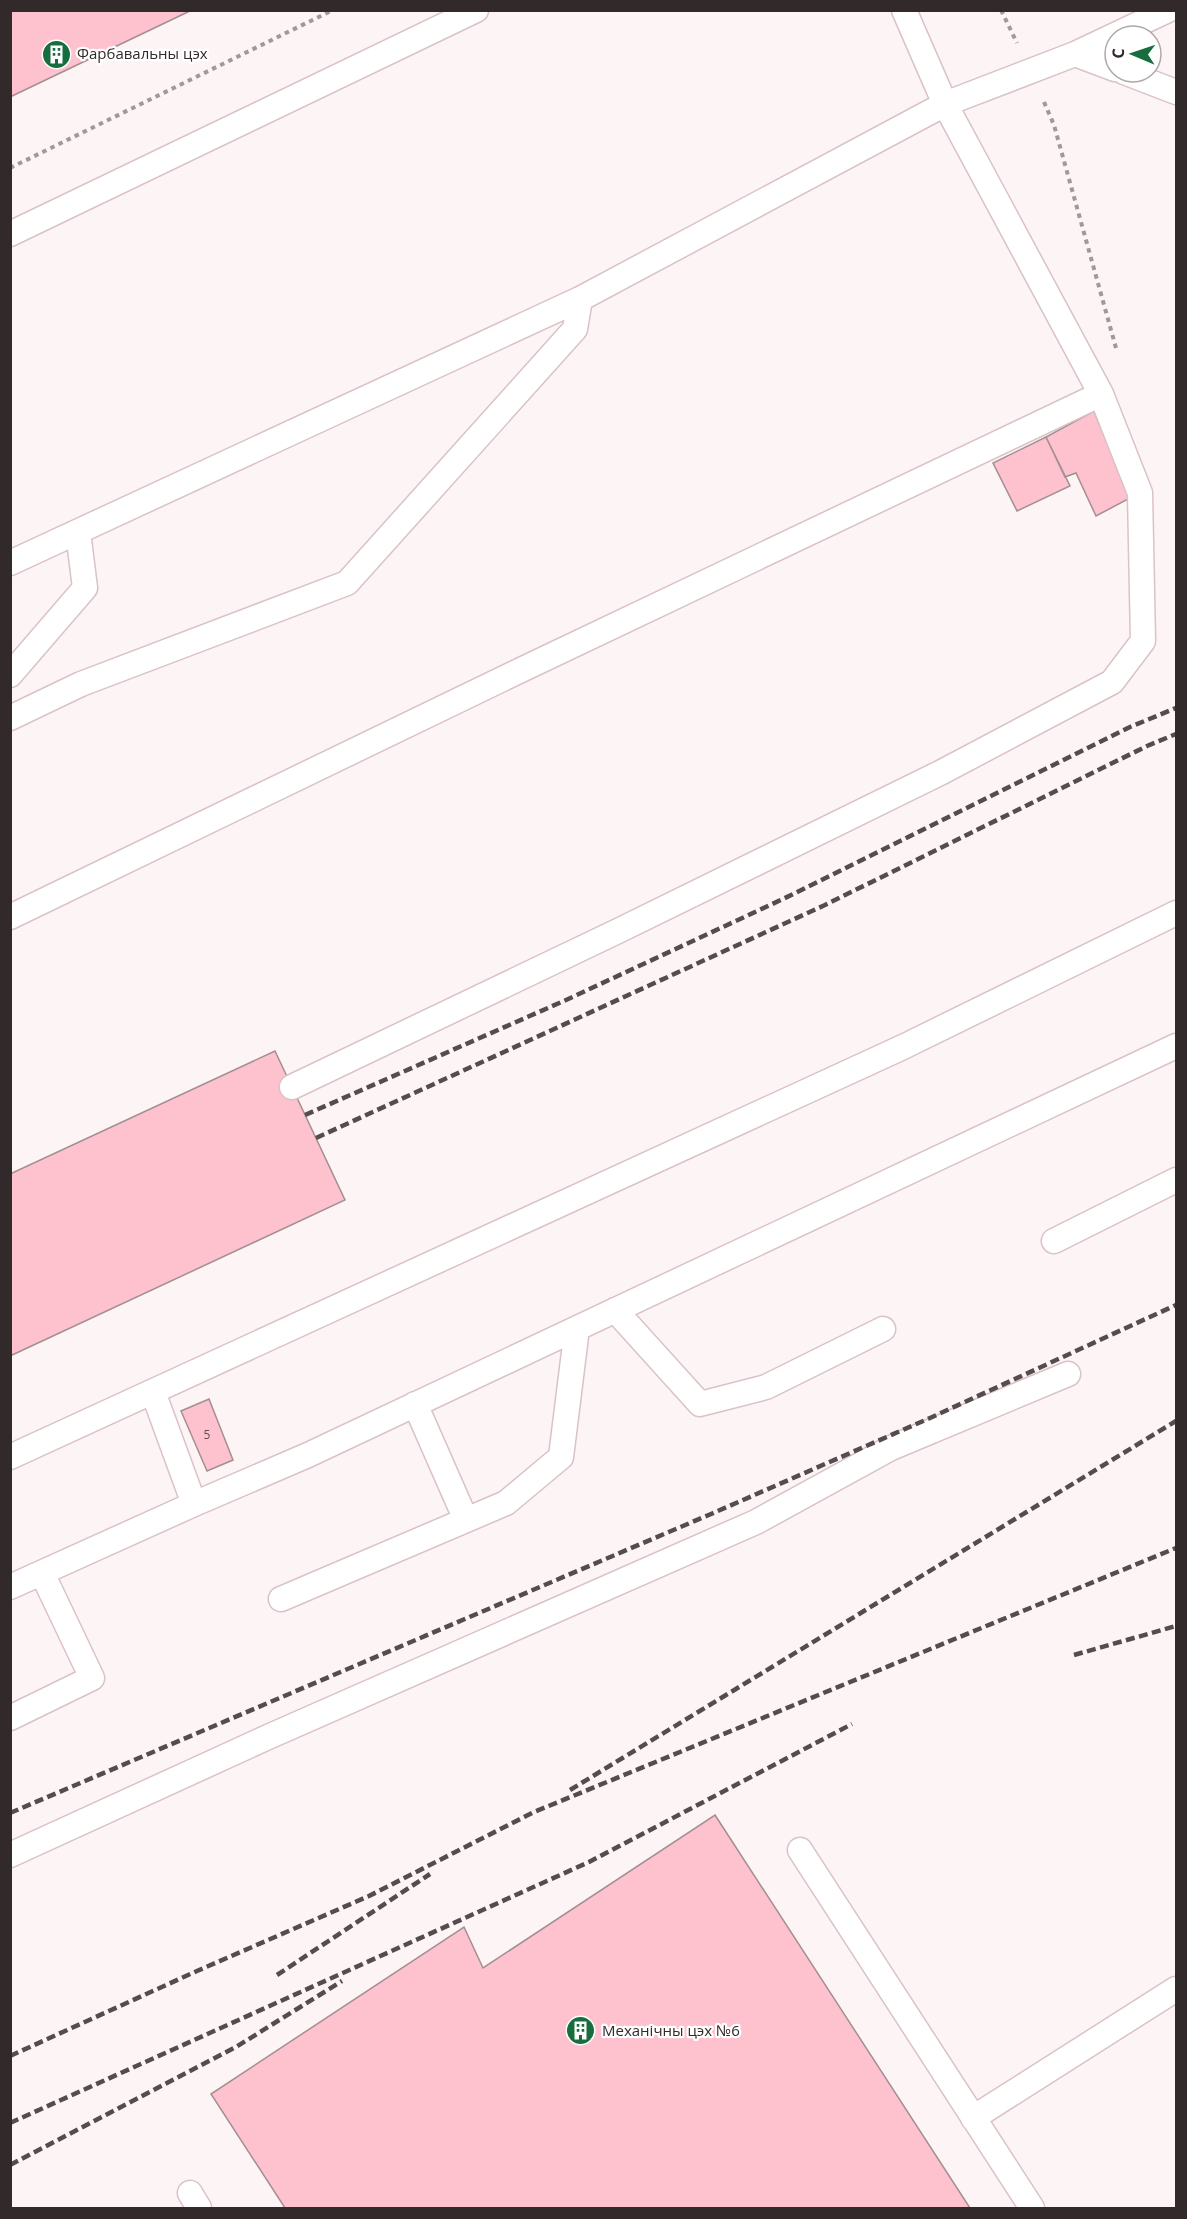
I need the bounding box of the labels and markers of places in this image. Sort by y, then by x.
building icon: Фарбавальны цэх [40,38,72,70]
place label: Фарбавальны цэх [77,43,208,63]
building icon: Механічны цэх №6 [565,2015,597,2047]
place label: Механічны цэх №6 [602,2020,740,2040]

